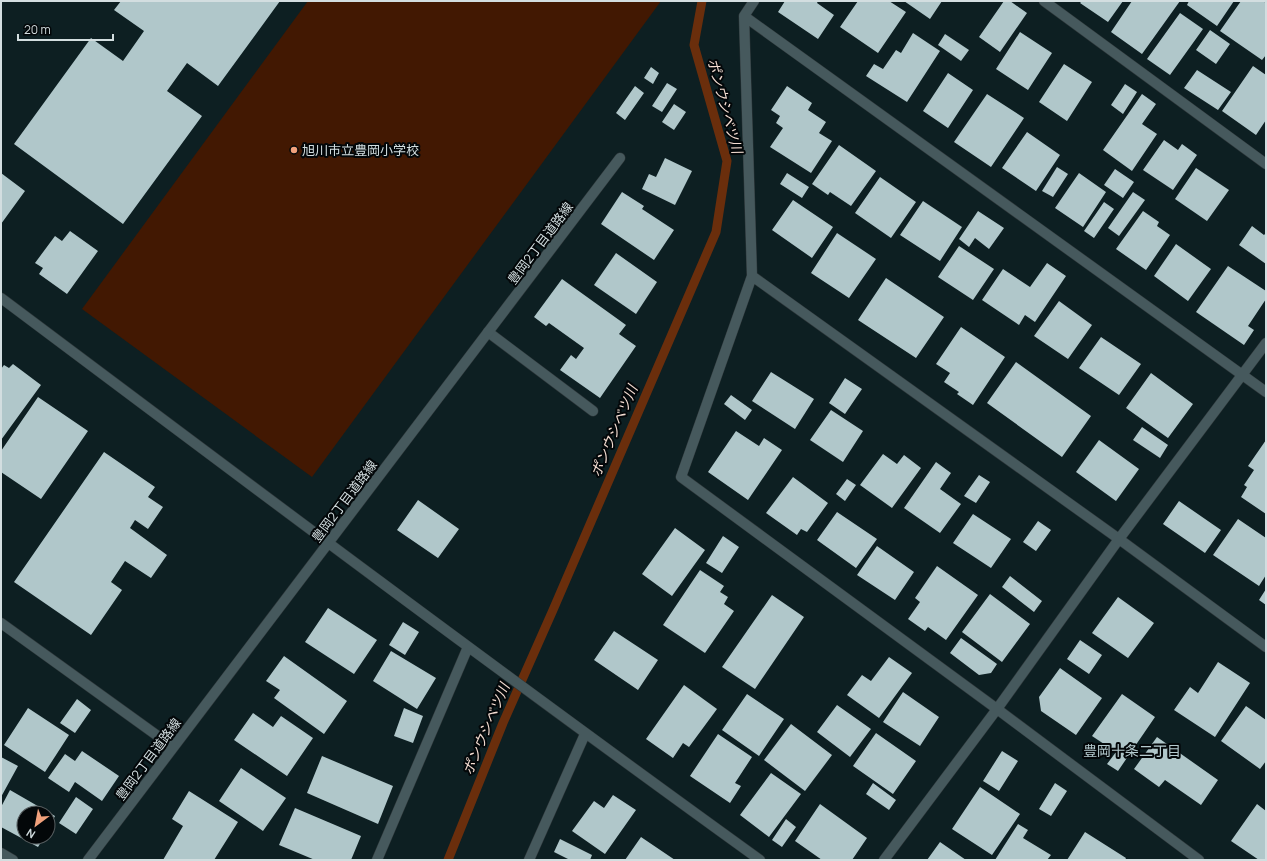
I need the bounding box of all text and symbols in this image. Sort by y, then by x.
scale bar [18,16,113,42]
text: 20 m [24,21,51,38]
water label: ポンウシベツ川 [704,56,748,158]
place label: 旭川市立豊岡小学校 [302,141,419,159]
marker: 旭川市立豊岡小学校 [289,145,299,155]
street label: 豊岡2丁目道路線 [503,198,577,288]
water label: ポンウシベツ川 [586,380,642,480]
street label: 豊岡2丁目道路線 [307,456,381,546]
water label: ポンウシベツ川 [458,678,514,778]
street label: 豊岡2丁目道路線 [111,714,185,804]
district label: 豊岡十条二丁目 [1083,741,1181,760]
north arrow [16,805,56,845]
text: N [23,825,38,842]

